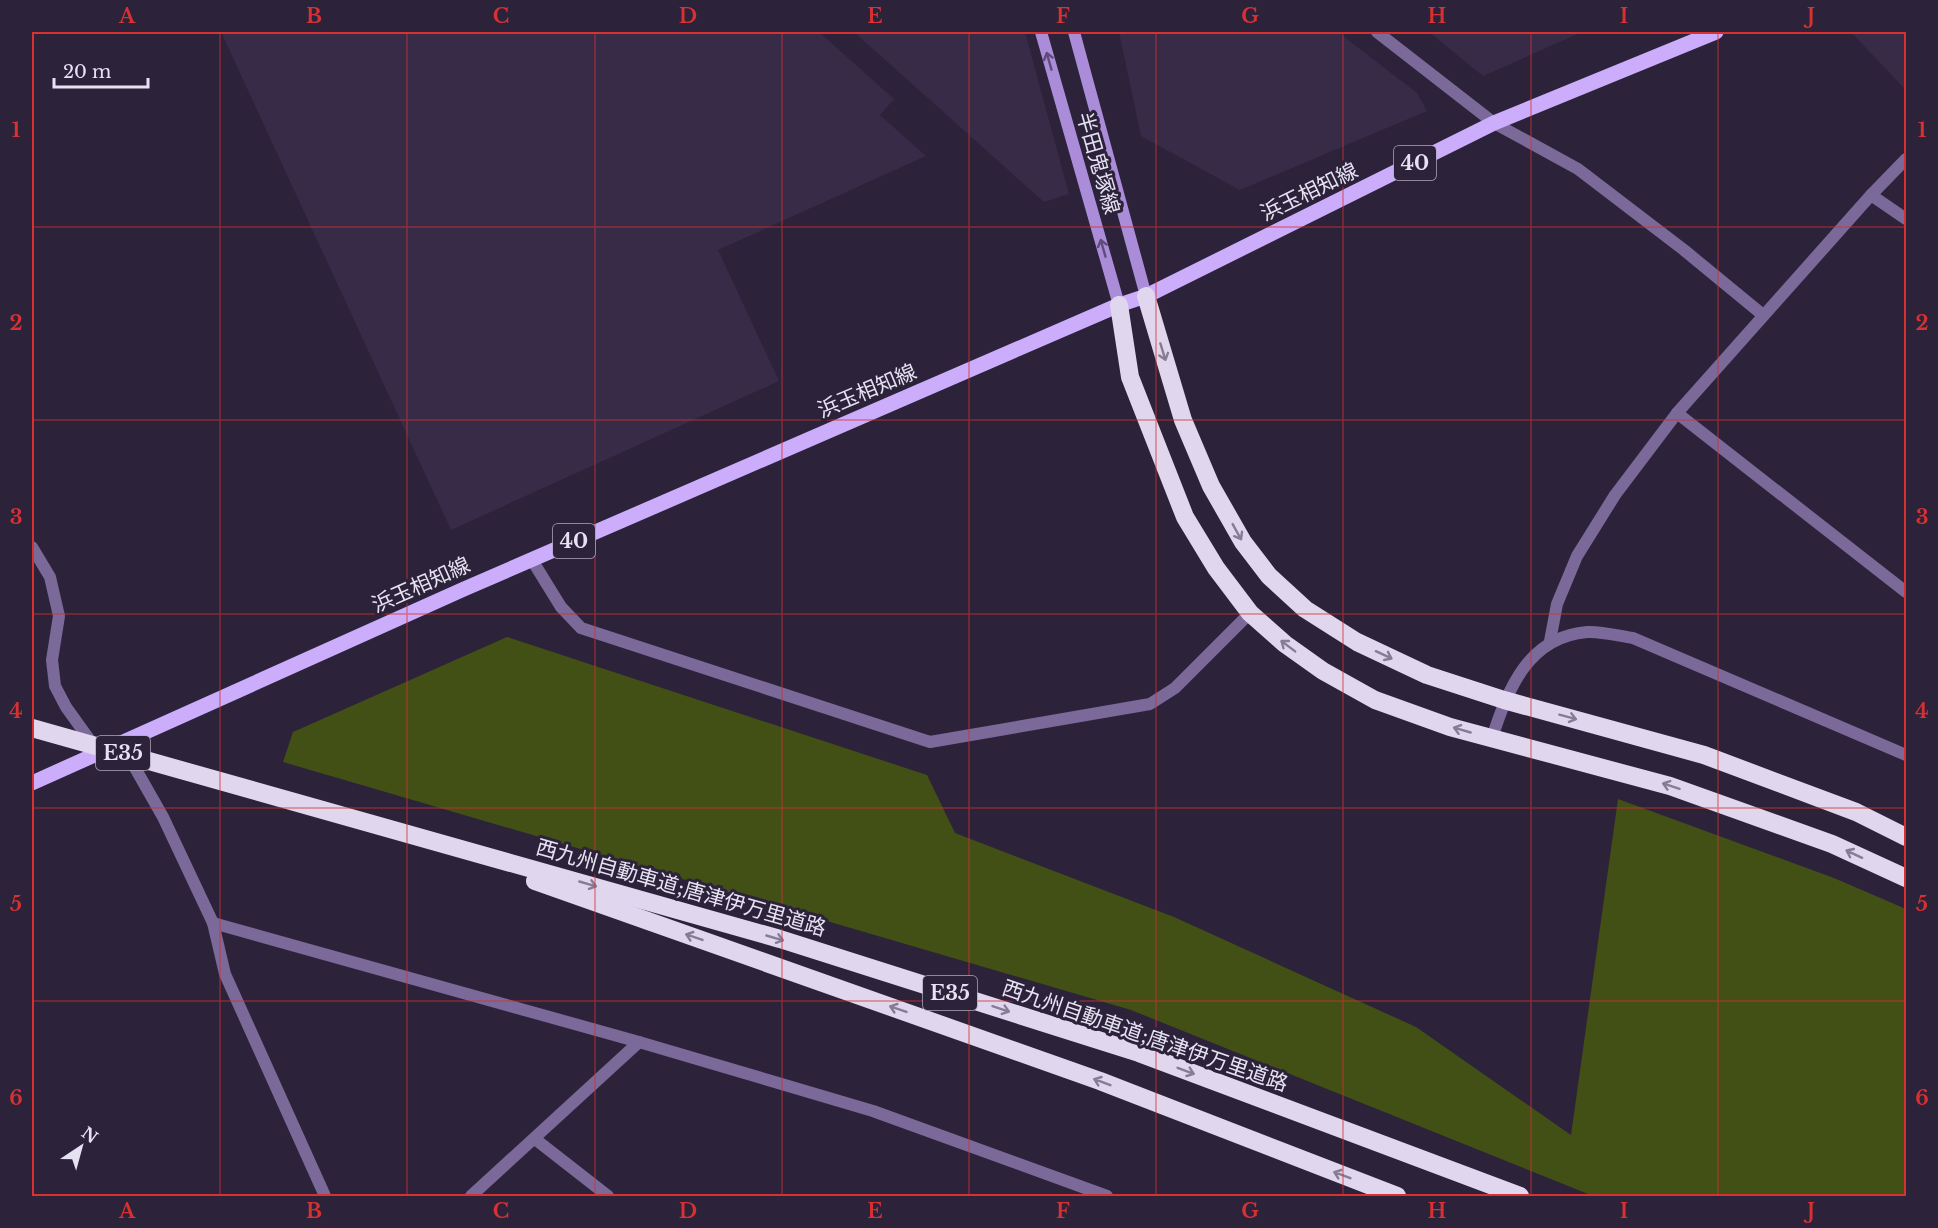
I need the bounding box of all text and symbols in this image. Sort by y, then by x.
text: A [118,4,136,28]
text: B [306,4,322,28]
text: C [493,4,509,28]
text: D [679,4,697,28]
text: E [867,4,883,28]
text: F [1056,4,1070,28]
text: G [1241,4,1259,28]
text: H [1428,4,1447,28]
text: I [1620,4,1628,28]
text: J [1803,4,1815,28]
scale bar [54,51,148,89]
one-way arrow [1043,52,1054,71]
text: 20 m [63,61,111,83]
street label: 半田鬼塚線 [1071,109,1125,217]
text: 1 [12,118,21,142]
text: 1 [1918,118,1927,142]
road number: 40 [1394,146,1436,180]
street label: 浜玉相知線 [1256,157,1362,227]
one-way arrow [1097,239,1108,258]
text: 2 [9,311,23,335]
text: 2 [1915,311,1929,335]
one-way arrow [1158,342,1169,361]
street label: 浜玉相知線 [814,359,920,423]
text: 3 [10,505,22,529]
text: 3 [1916,505,1928,529]
one-way arrow [1232,522,1243,540]
road number: 40 [553,524,595,558]
street label: 浜玉相知線 [368,552,474,618]
one-way arrow [1280,639,1296,652]
one-way arrow [1374,649,1392,661]
text: 4 [9,699,23,723]
text: 4 [1915,699,1929,723]
one-way arrow [1558,712,1577,724]
one-way arrow [1453,724,1472,735]
road number: E35 [96,736,150,770]
one-way arrow [1662,780,1681,791]
street label: 西九州自動車道;唐津伊万里道路 [533,834,829,942]
one-way arrow [1845,847,1863,859]
one-way arrow [578,879,597,891]
text: 5 [10,892,22,916]
text: 5 [1916,892,1928,916]
one-way arrow [685,931,704,942]
one-way arrow [765,933,784,944]
street label: 西九州自動車道;唐津伊万里道路 [999,975,1291,1097]
road number: E35 [923,976,977,1010]
one-way arrow [889,1003,908,1014]
one-way arrow [991,1004,1010,1015]
one-way arrow [1176,1066,1195,1077]
one-way arrow [1093,1075,1111,1086]
text: 6 [9,1086,23,1110]
text: 6 [1915,1086,1929,1110]
north arrow [51,1117,111,1177]
text: N [78,1122,102,1147]
one-way arrow [1333,1169,1352,1180]
text: A [118,1199,136,1223]
text: B [306,1199,322,1223]
text: C [493,1199,509,1223]
text: D [679,1199,697,1223]
text: E [867,1199,883,1223]
text: F [1056,1199,1070,1223]
text: G [1241,1199,1259,1223]
text: H [1428,1199,1447,1223]
text: I [1620,1199,1628,1223]
text: J [1803,1199,1815,1223]

